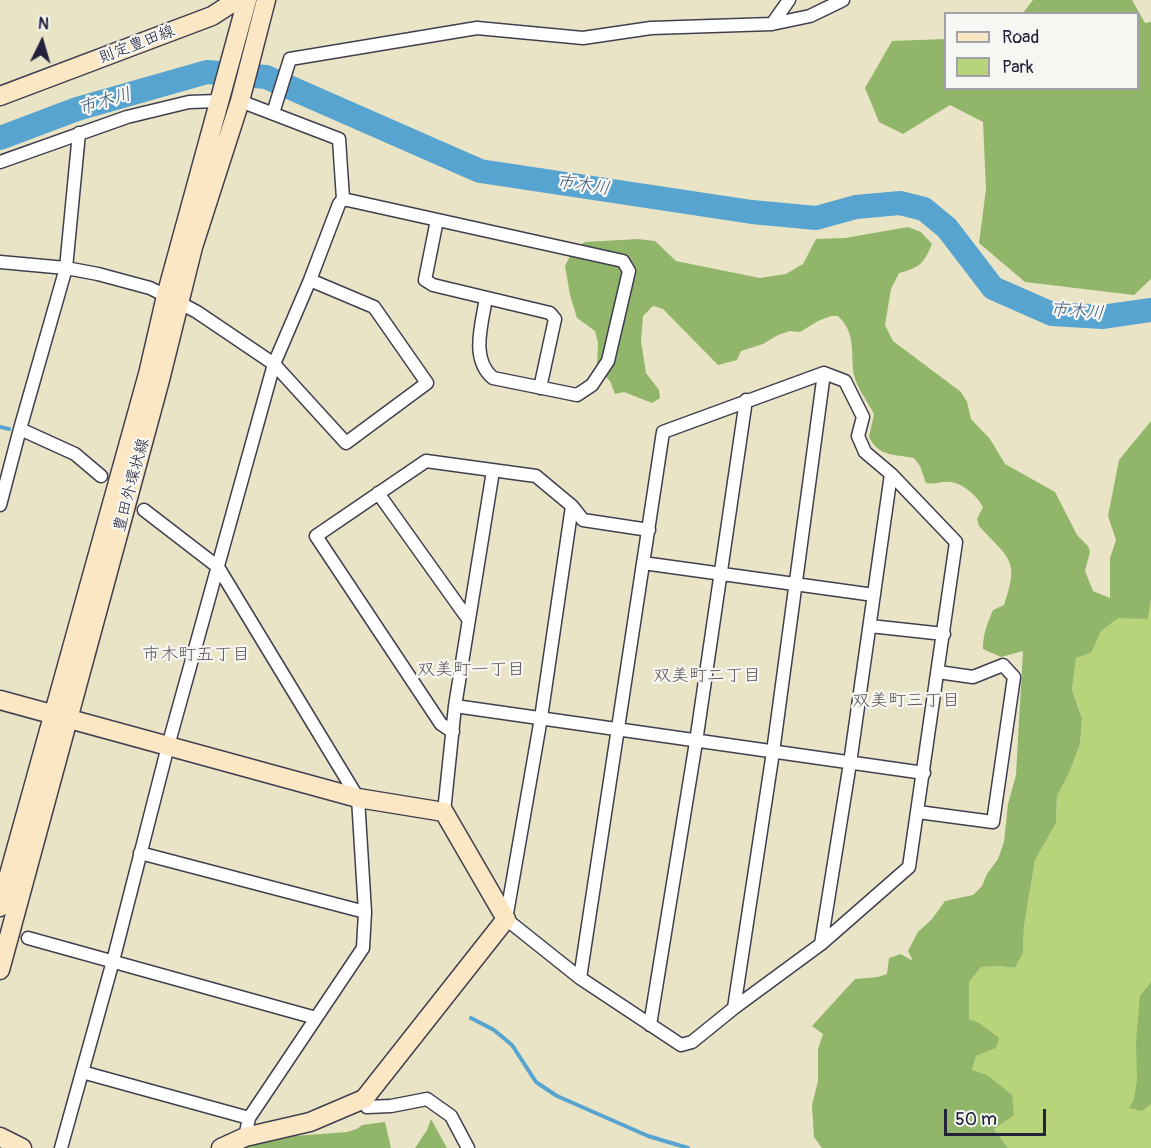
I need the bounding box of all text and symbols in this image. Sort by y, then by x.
north arrow [12,12,72,72]
legend [944,12,1139,90]
text: N [37,14,50,35]
street label: 則定豊田線 [96,22,178,68]
text: Road [1002,26,1039,49]
text: Park [1002,56,1034,79]
water label: 市木川 [76,84,134,120]
water label: 市木川 [555,172,611,200]
water label: 市木川 [1049,299,1105,325]
street label: 豊田外環状線 [110,436,154,534]
district label: 市木町五丁目 [142,644,250,666]
district label: 双美町一丁目 [417,659,525,681]
district label: 双美町二丁目 [653,665,761,687]
district label: 双美町三丁目 [852,690,960,712]
scale bar [947,1097,1049,1135]
text: 50 m [955,1108,997,1131]

